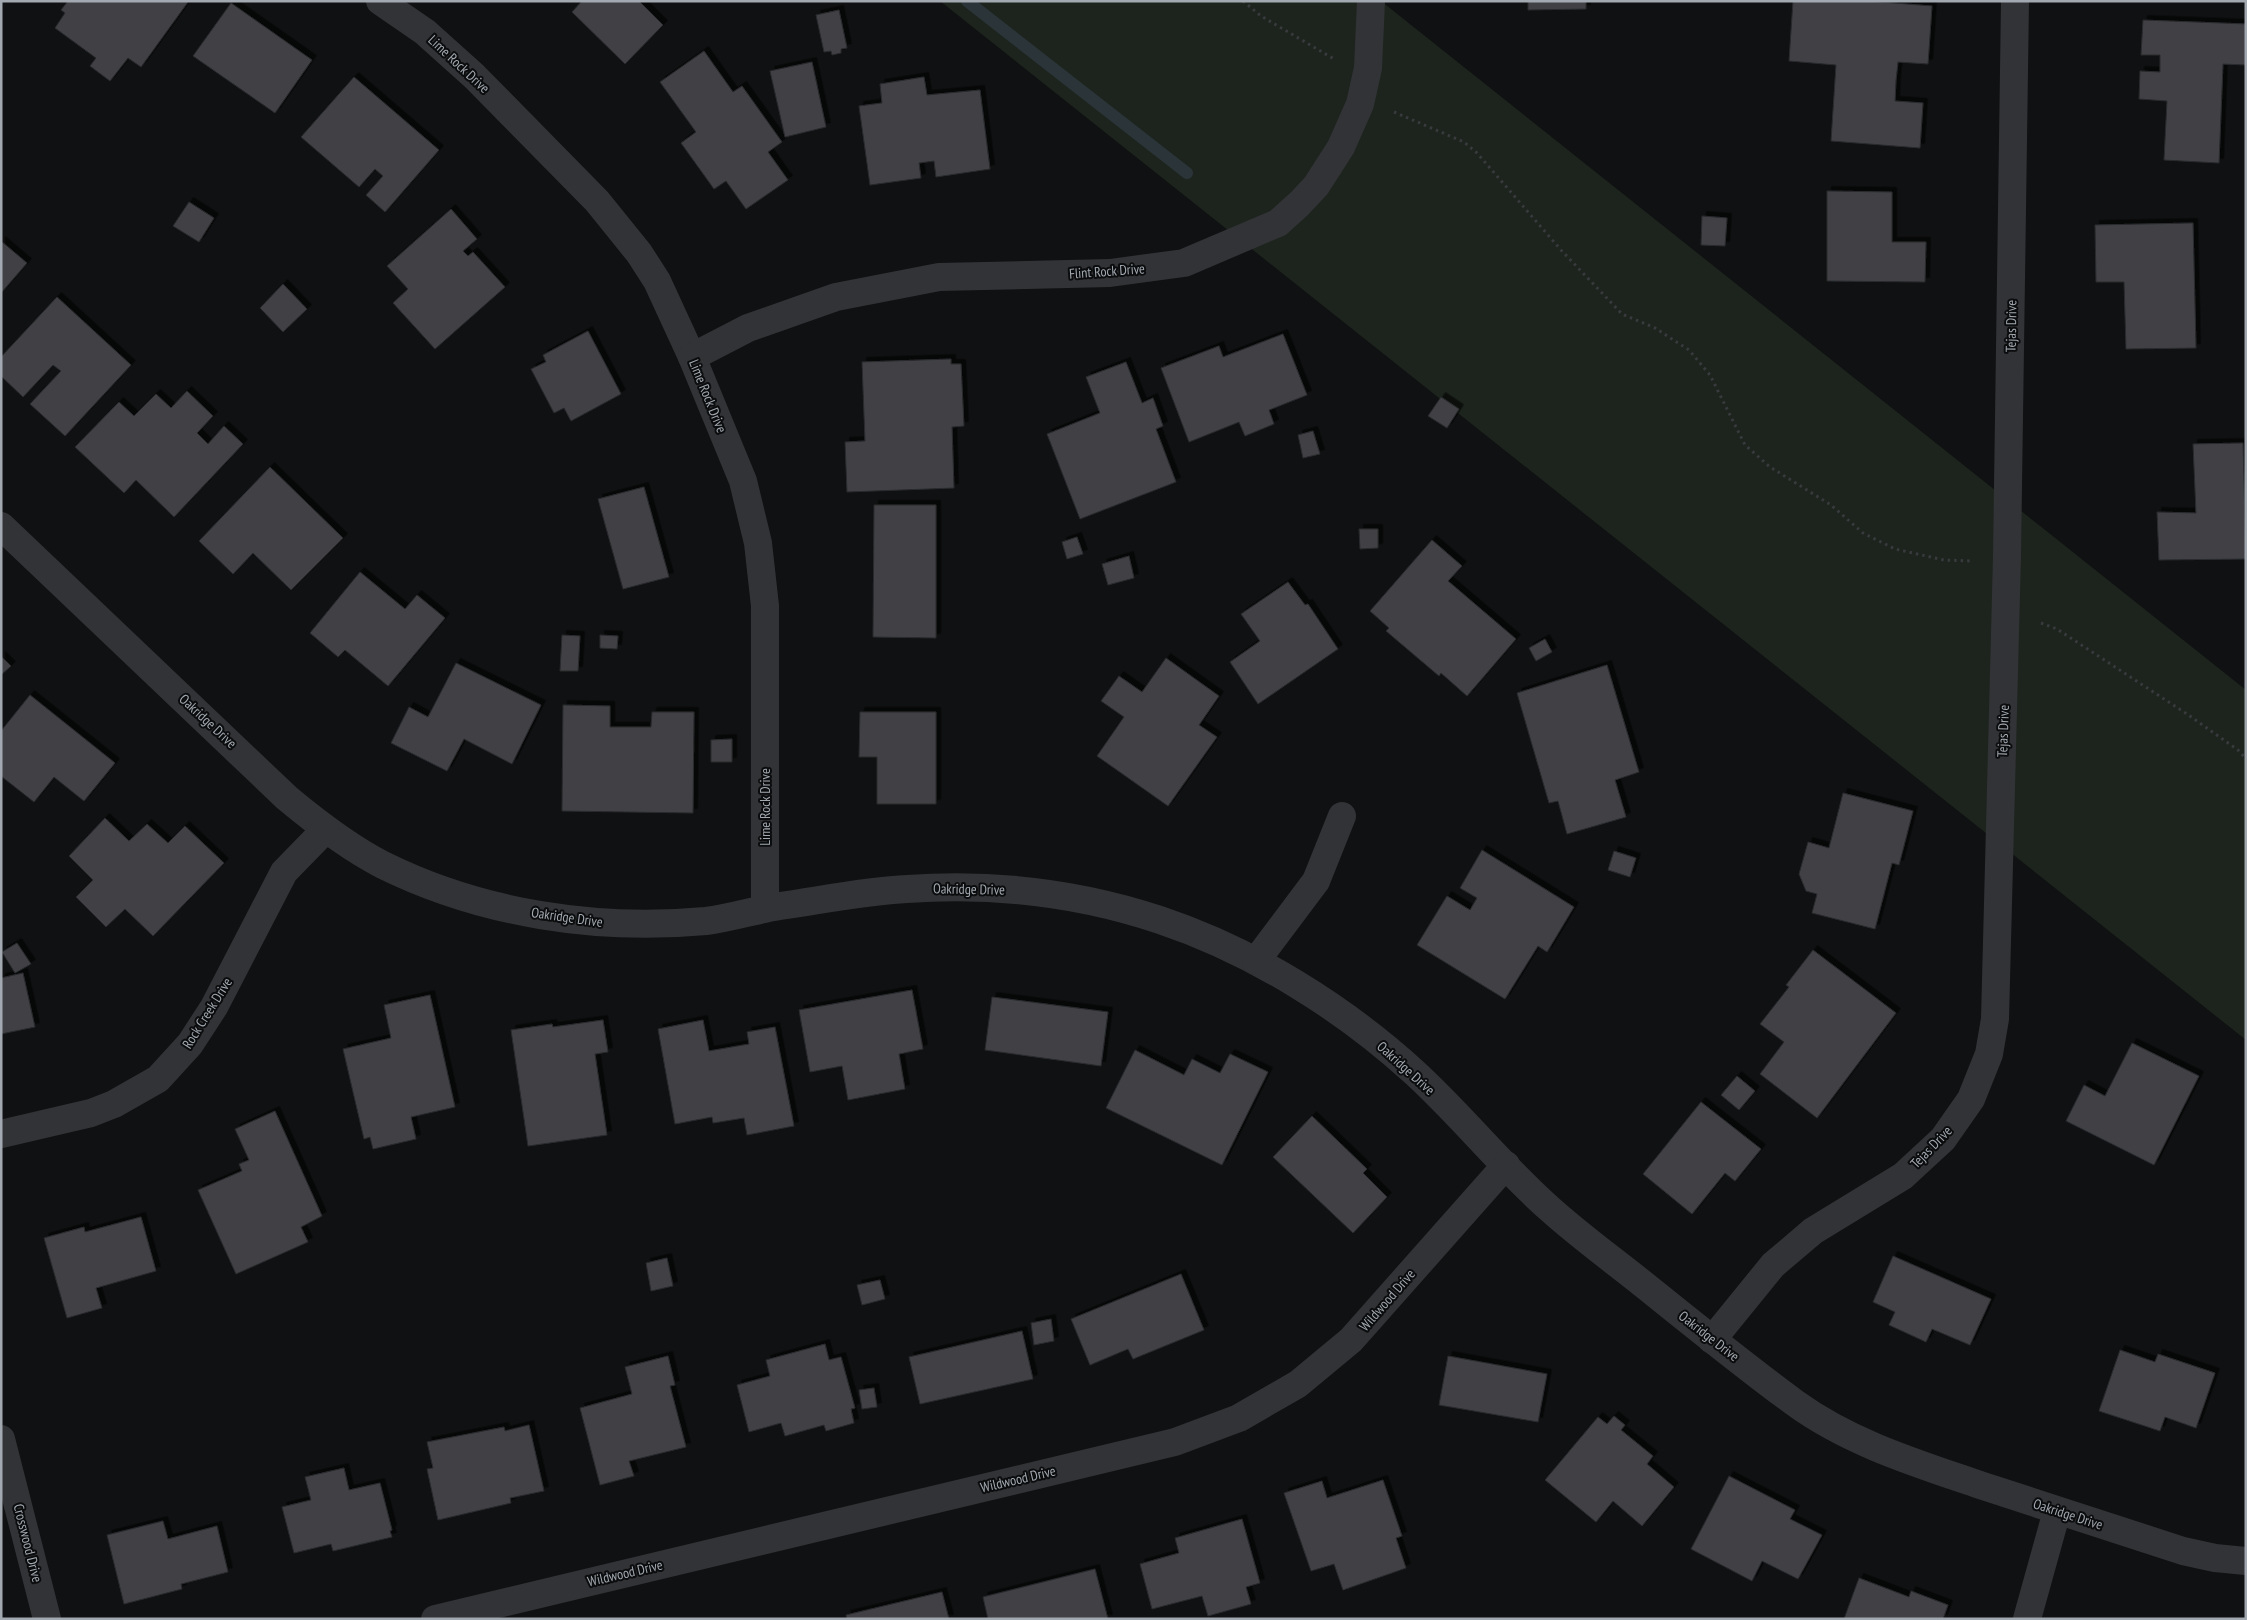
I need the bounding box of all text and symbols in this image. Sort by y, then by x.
street label: Lime Rock Drive [425,31,494,97]
street label: Flint Rock Drive [1069,259,1146,283]
street label: Tejas Drive [2002,299,2020,352]
street label: Lime Rock Drive [685,357,731,435]
street label: Oakridge Drive [176,690,241,752]
street label: Tejas Drive [1993,704,2013,757]
street label: Lime Rock Drive [756,768,774,846]
street label: Oakridge Drive [933,879,1005,899]
street label: Oakridge Drive [530,903,604,931]
street label: Rock Creek Drive [178,974,236,1052]
street label: Oakridge Drive [1373,1037,1439,1099]
street label: Tejas Drive [1906,1122,1956,1172]
street label: Wildwood Drive [1355,1265,1419,1335]
street label: Oakridge Drive [1675,1307,1743,1365]
street label: Wildwood Drive [979,1462,1057,1496]
street label: Oakridge Drive [2031,1494,2105,1534]
street label: Crosswood Drive [10,1502,46,1584]
street label: Wildwood Drive [586,1556,664,1590]

